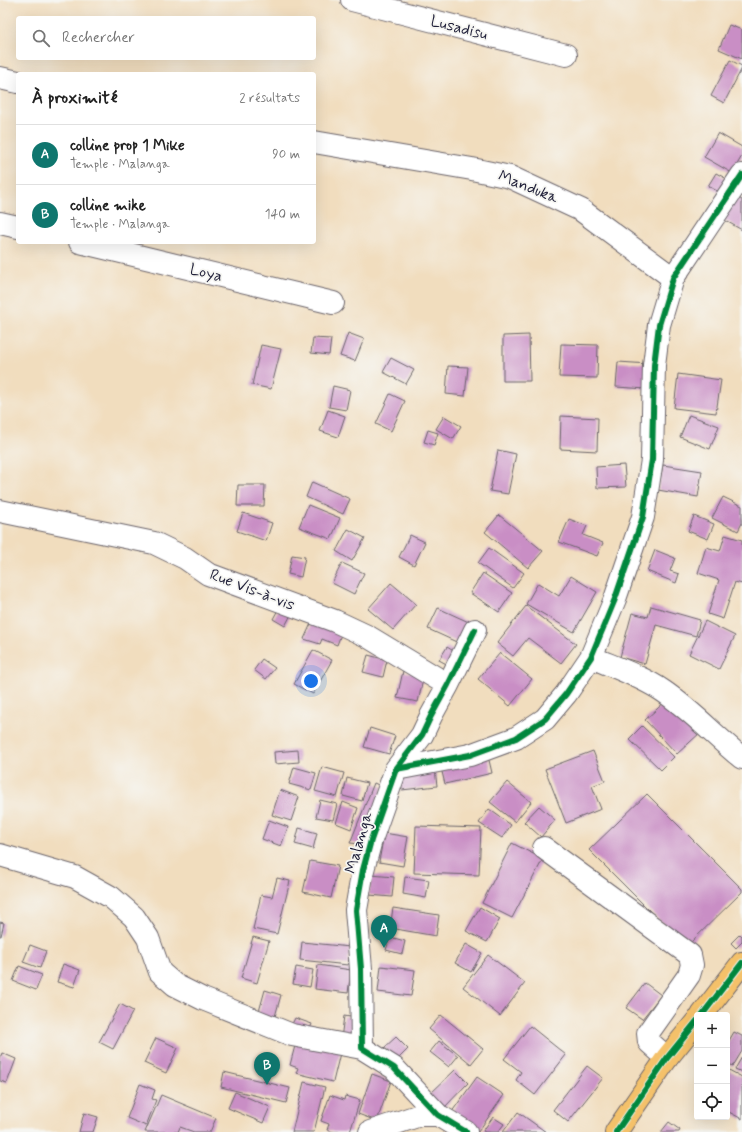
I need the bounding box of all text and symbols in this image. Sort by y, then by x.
street label: Lusadisu [428,11,490,45]
search box [16,16,316,60]
icon: search [30,27,52,49]
text: Rechercher [62,28,135,48]
text: À proximité [32,87,117,109]
text: 2 résultats [239,90,300,107]
text: colline prop 1 Mike [70,136,185,156]
text: A [41,146,49,163]
text: 90 m [272,146,300,163]
text: Temple · Malanga [70,156,170,173]
street label: Manduka [495,165,561,209]
text: colline mike [70,196,146,216]
text: B [41,206,49,223]
text: 140 m [265,206,300,223]
text: Temple · Malanga [70,216,170,233]
street label: Loya [188,259,225,287]
street label: Rue Vis-à-vis [207,564,297,616]
your location [301,671,321,691]
street label: Malanga [340,809,378,876]
pin: A [371,915,397,948]
map controls [694,1012,730,1120]
button: + [694,1012,730,1048]
button: − [694,1048,730,1084]
pin: B [254,1052,280,1085]
button: locate [694,1084,730,1120]

